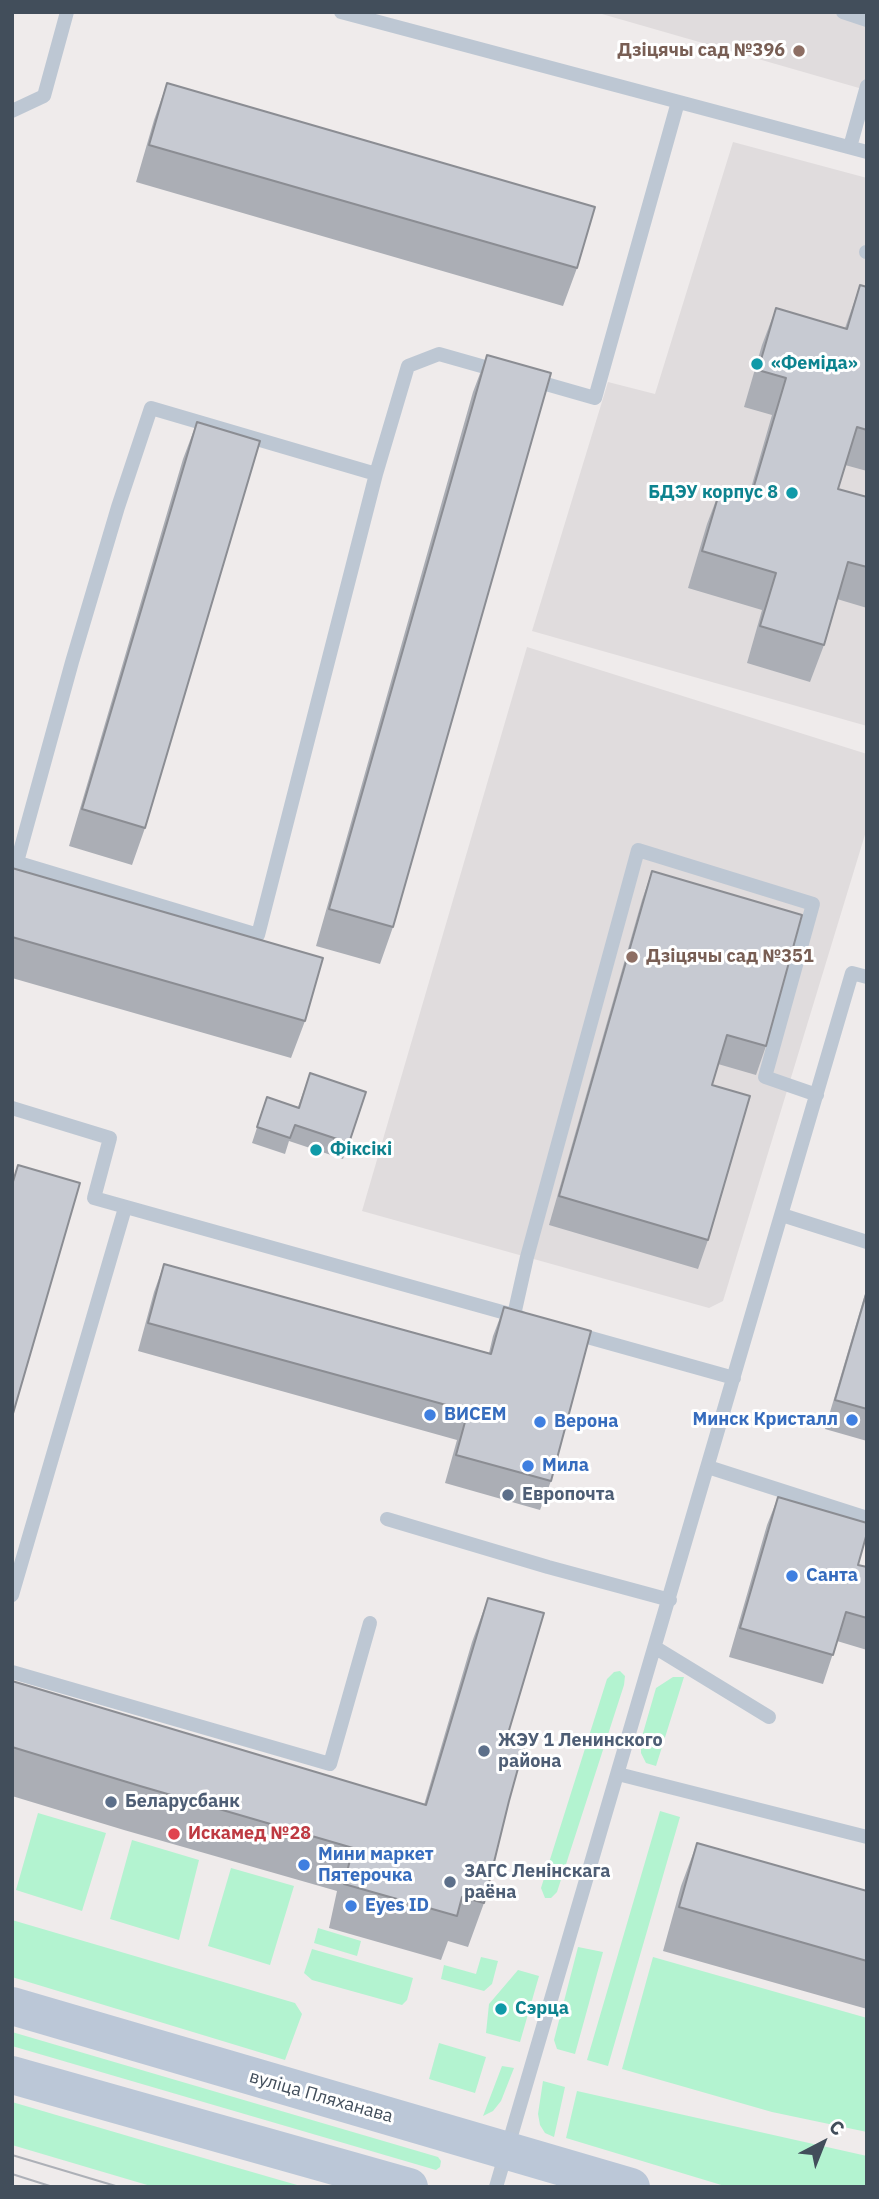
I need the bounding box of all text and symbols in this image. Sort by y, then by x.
place label: Дзіцячы сад №396 [617,40,785,62]
marker: Дзіцячы сад №396 [791,43,807,59]
place label: «Феміда» [771,353,858,375]
marker: «Феміда» [749,356,765,372]
place label: БДЭУ корпус 8 [648,482,778,504]
marker: БДЭУ корпус 8 [784,485,800,501]
place label: Дзіцячы сад №351 [646,946,814,968]
marker: Дзіцячы сад №351 [624,949,640,965]
place label: Фіксікі [330,1139,392,1161]
marker: Фіксікі [308,1142,324,1158]
place label: ВИСЕМ [444,1404,506,1426]
marker: ВИСЕМ [422,1407,438,1423]
place label: Минск Кристалл [692,1409,838,1431]
place label: Верона [554,1411,618,1433]
marker: Минск Кристалл [844,1412,860,1428]
marker: Верона [532,1414,548,1430]
place label: Мила [542,1455,589,1477]
marker: Мила [520,1458,536,1474]
place label: Европочта [522,1484,615,1506]
marker: Европочта [500,1487,516,1503]
place label: Санта [806,1565,858,1587]
marker: Санта [784,1568,800,1584]
place label: ЖЭУ 1 Ленинского района [498,1730,663,1772]
marker: ЖЭУ 1 Ленинского района [476,1743,492,1759]
place label: Беларусбанк [125,1791,240,1813]
marker: Беларусбанк [103,1794,119,1810]
place label: Искамед №28 [188,1823,311,1845]
marker: Искамед №28 [166,1826,182,1842]
place label: Мини маркет Пятерочка [318,1844,434,1886]
marker: Мини маркет Пятерочка [296,1857,312,1873]
place label: ЗАГС Ленінскага раёна [464,1861,611,1904]
marker: ЗАГС Ленінскага раёна [442,1874,458,1890]
place label: Eyes ID [365,1895,429,1917]
marker: Eyes ID [343,1898,359,1914]
place label: Сэрца [515,1998,569,2020]
marker: Сэрца [493,2001,509,2017]
street label: вуліца Пляханава [247,2066,395,2128]
north arrow [788,2108,858,2178]
text: С [824,2114,850,2140]

